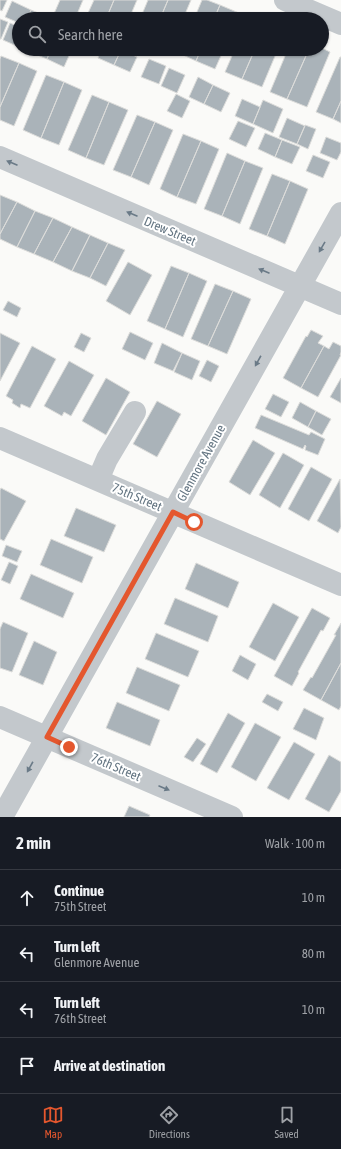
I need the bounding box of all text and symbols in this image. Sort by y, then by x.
search box [12,12,329,56]
icon: search [26,23,48,45]
text: Search here [58,26,123,43]
one-way arrow [6,159,18,165]
one-way arrow [126,211,137,217]
street label: Drew Street [142,213,198,249]
one-way arrow [318,241,325,253]
one-way arrow [258,268,269,274]
one-way arrow [255,355,261,367]
street label: Glenmore Avenue [174,422,228,504]
street label: 75th Street [110,480,164,514]
route start [185,513,203,531]
route end [60,738,78,756]
street label: 76th Street [89,750,143,784]
one-way arrow [27,761,34,773]
one-way arrow [159,785,170,791]
text: 2 min [16,833,51,853]
text: Walk · 100 m [265,836,325,851]
text: Continue [54,882,104,899]
icon: ahead [16,887,38,909]
text: 10 m [302,890,325,905]
text: 75th Street [54,899,107,914]
text: Turn left [54,938,100,955]
icon: left [16,943,38,965]
text: 80 m [302,946,325,961]
text: Glenmore Avenue [54,955,139,970]
text: Turn left [54,994,100,1011]
icon: left [16,999,38,1021]
text: 10 m [302,1002,325,1017]
text: 76th Street [54,1011,107,1026]
icon: arrive [16,1055,38,1077]
text: Arrive at destination [54,1057,165,1074]
tab: Map [42,1104,64,1140]
tab: Directions [149,1104,190,1140]
tab: Saved [274,1104,299,1140]

